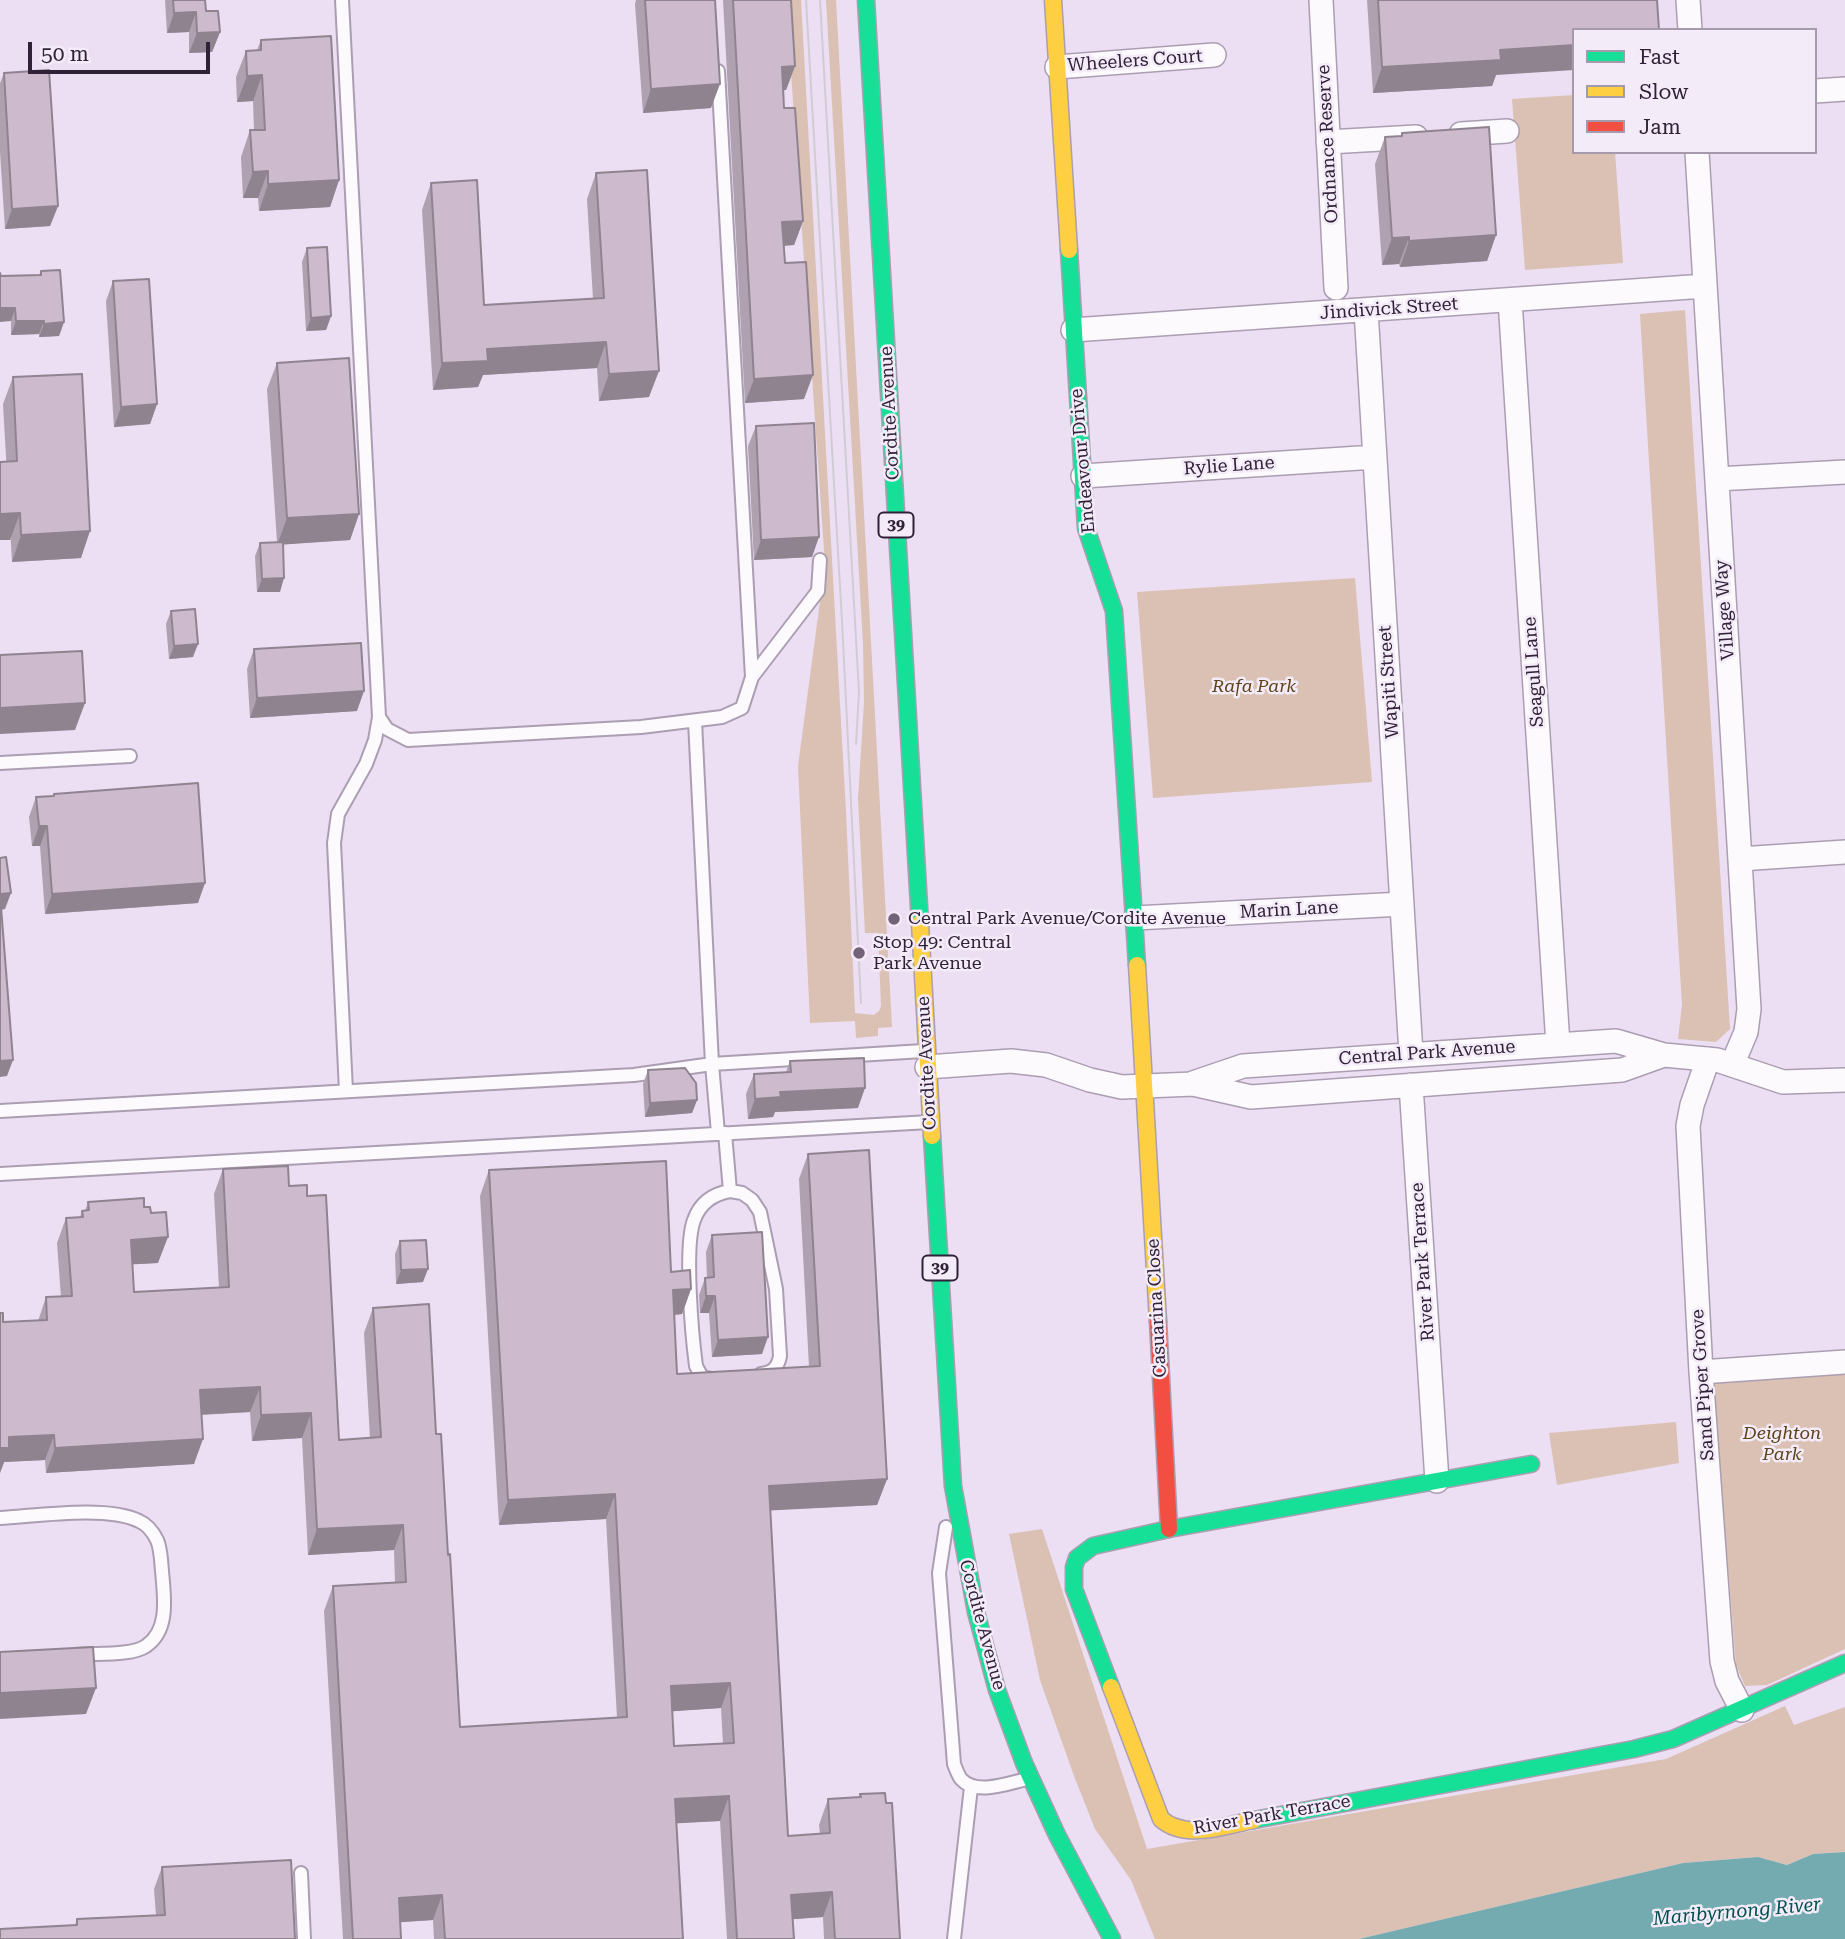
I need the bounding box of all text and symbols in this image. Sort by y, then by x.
scale bar [32,28,214,72]
legend [1572,28,1817,154]
text: 50 m [41,42,89,66]
text: Fast [1639,45,1680,69]
street label: Wheelers Court [1067,46,1203,76]
street label: Ordnance Reserve [1313,64,1343,224]
text: Slow [1639,80,1688,104]
text: Jam [1639,115,1681,139]
street label: Jindivick Street [1319,293,1459,325]
street label: Cordite Avenue [876,346,904,480]
street label: Endeavour Drive [1066,388,1100,534]
street label: Rylie Lane [1183,452,1275,480]
road number: 39 [878,512,914,538]
street label: Village Way [1711,559,1739,661]
street label: Seagull Lane [1519,616,1549,728]
street label: Wapiti Street [1374,625,1404,739]
park label: Rafa Park [1212,676,1296,698]
street label: Marin Lane [1239,897,1339,923]
place label: Central Park Avenue/Cordite Avenue [908,908,1226,930]
marker: Central Park Avenue/Cordite Avenue [886,911,902,927]
place label: Stop 49: Central Park Avenue [873,932,1011,974]
marker: Stop 49: Central Park Avenue [851,945,867,961]
street label: Cordite Avenue [913,996,941,1130]
street label: Central Park Avenue [1338,1036,1516,1070]
street label: River Park Terrace [1407,1182,1439,1342]
street label: Casuarina Close [1143,1238,1171,1378]
road number: 39 [922,1256,958,1280]
street label: Sand Piper Grove [1687,1309,1719,1461]
park label: Deighton Park [1743,1423,1821,1466]
street label: Cordite Avenue [954,1557,1010,1693]
street label: River Park Terrace [1192,1791,1352,1839]
water label: Maribyrnong River [1652,1893,1822,1931]

